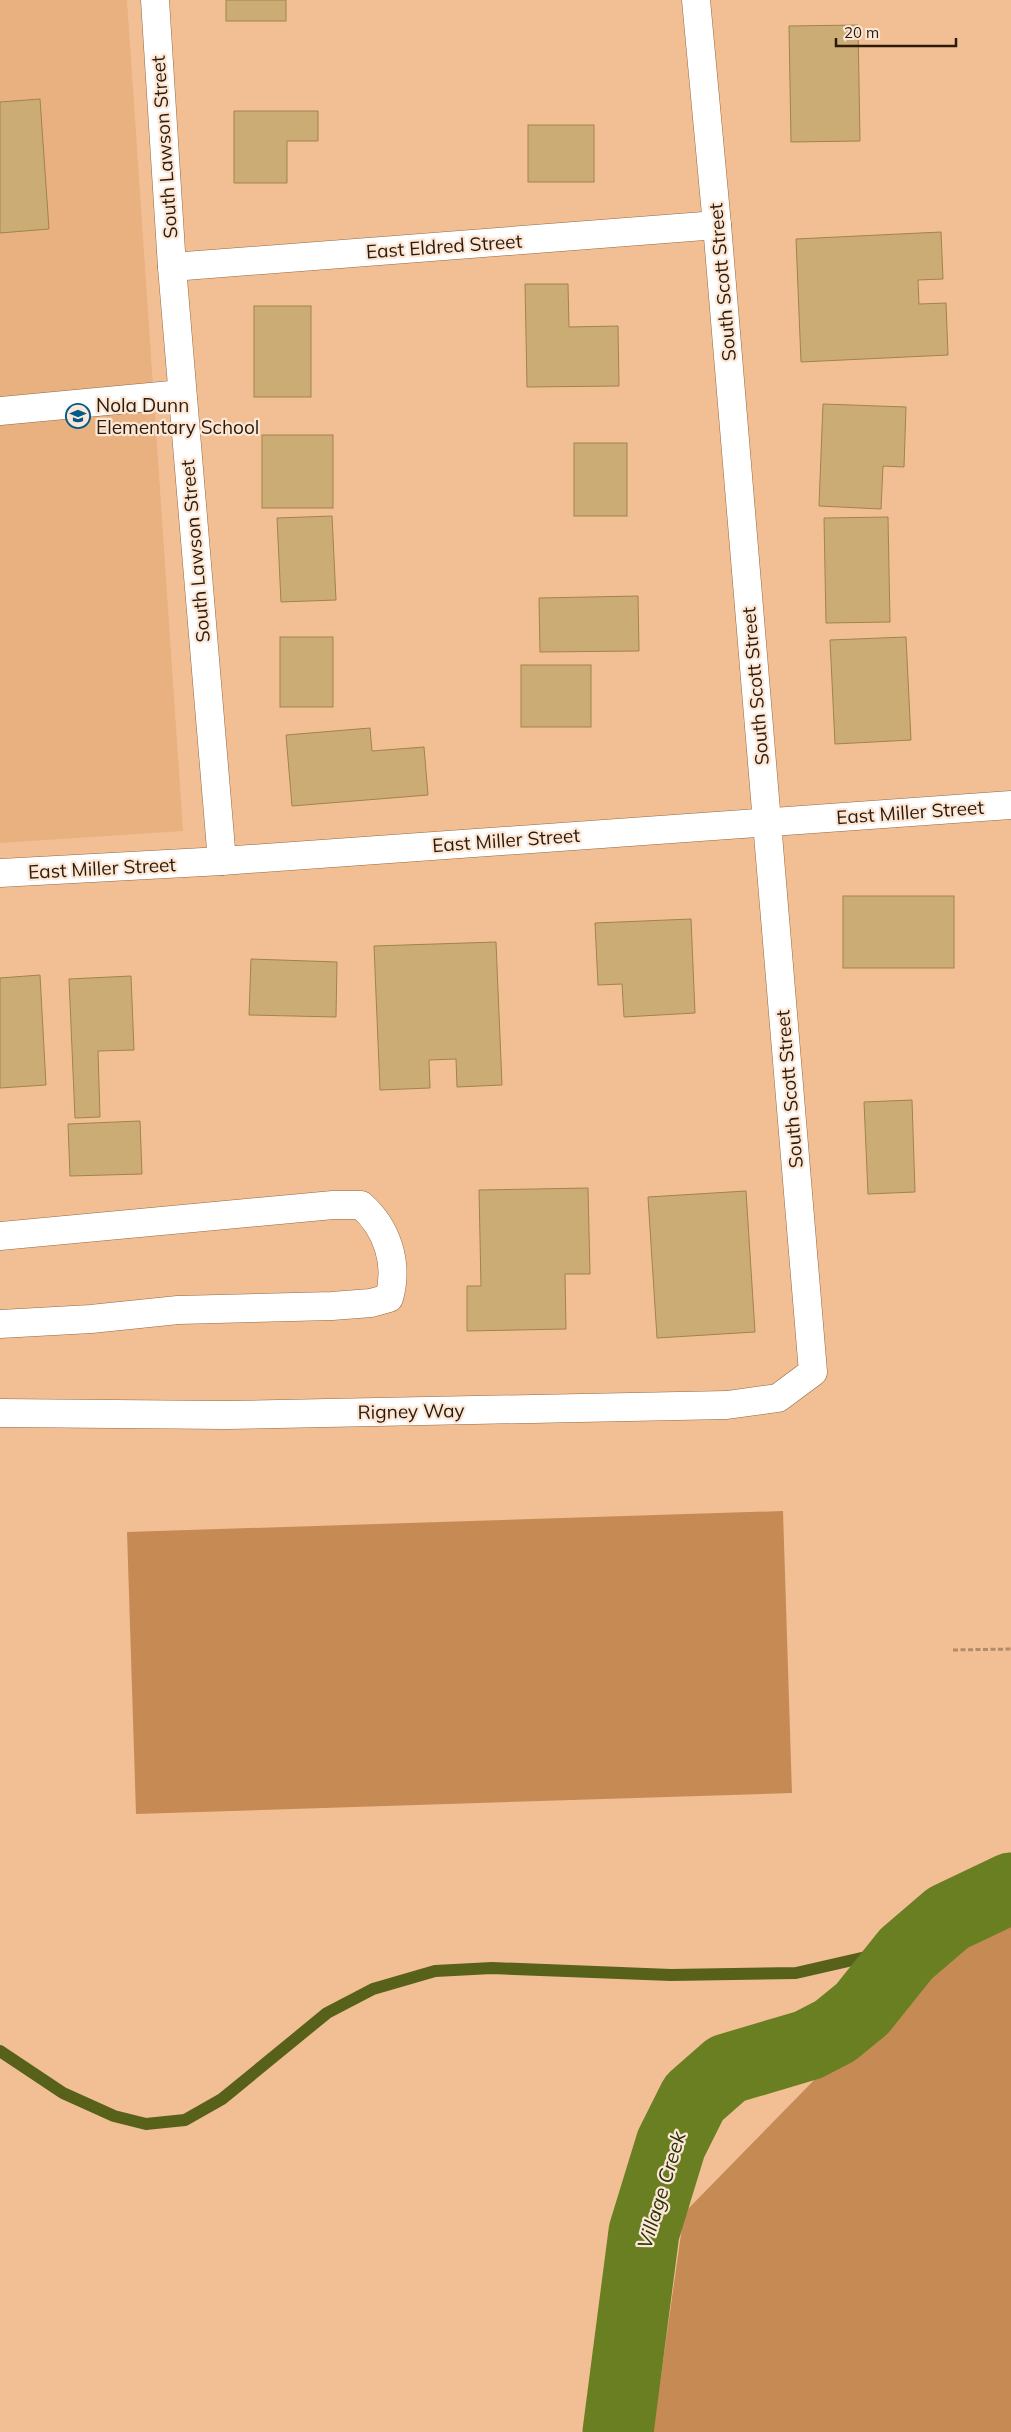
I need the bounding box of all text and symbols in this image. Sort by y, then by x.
scale bar [836,15,956,47]
text: 20 m [844,23,879,42]
street label: South Lawson Street [146,54,182,239]
street label: South Scott Street [703,202,741,362]
street label: East Eldred Street [365,229,523,263]
place label: Nola Dunn Elementary School [96,393,259,439]
school or university icon: Nola Dunn Elementary School [65,403,91,429]
street label: South Lawson Street [175,458,215,643]
street label: South Scott Street [736,606,774,766]
street label: East Miller Street [835,795,985,829]
street label: East Miller Street [431,823,581,857]
street label: East Miller Street [27,852,177,884]
street label: South Scott Street [770,1009,808,1169]
street label: Rigney Way [357,1398,465,1424]
water label: Village Creek [631,2128,691,2252]

